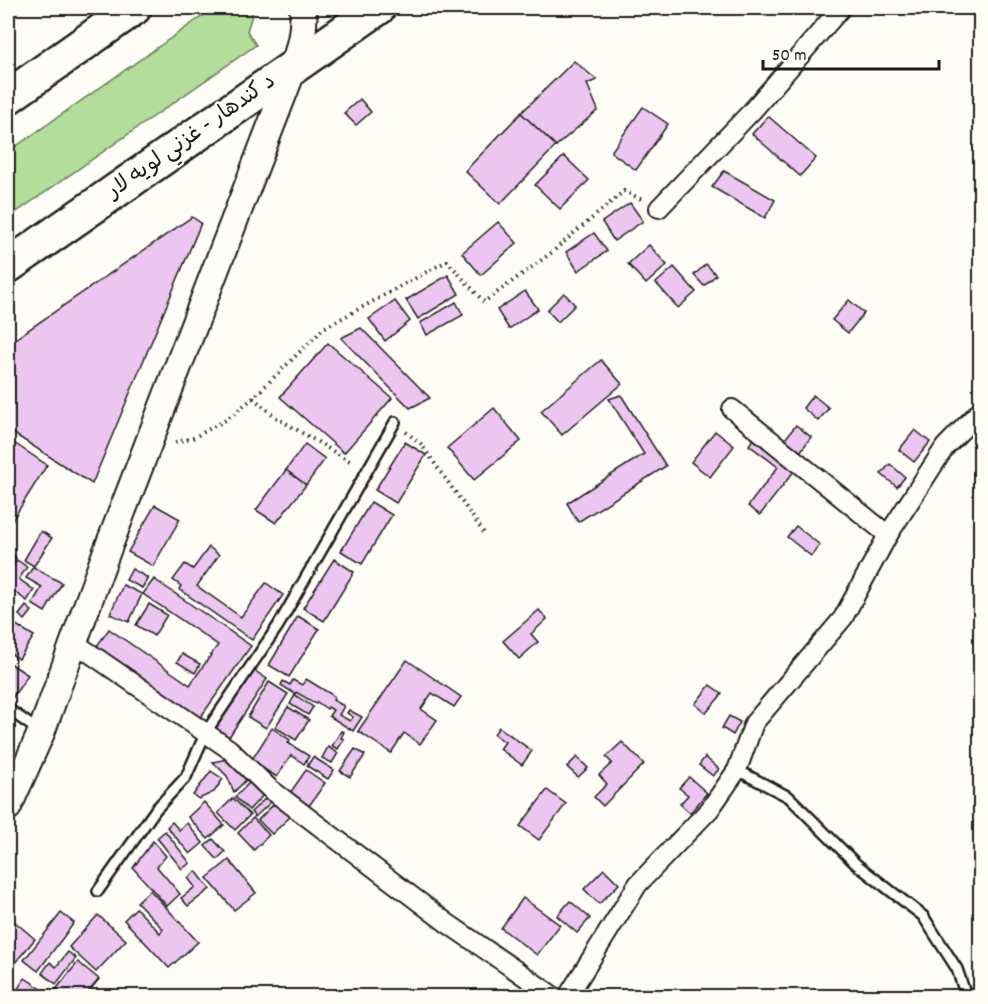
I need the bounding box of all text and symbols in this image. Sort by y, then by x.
scale bar [763,33,938,71]
text: 50 m [772,44,807,69]
street label: د کندهار - غزني لويه لار [100,67,283,209]

